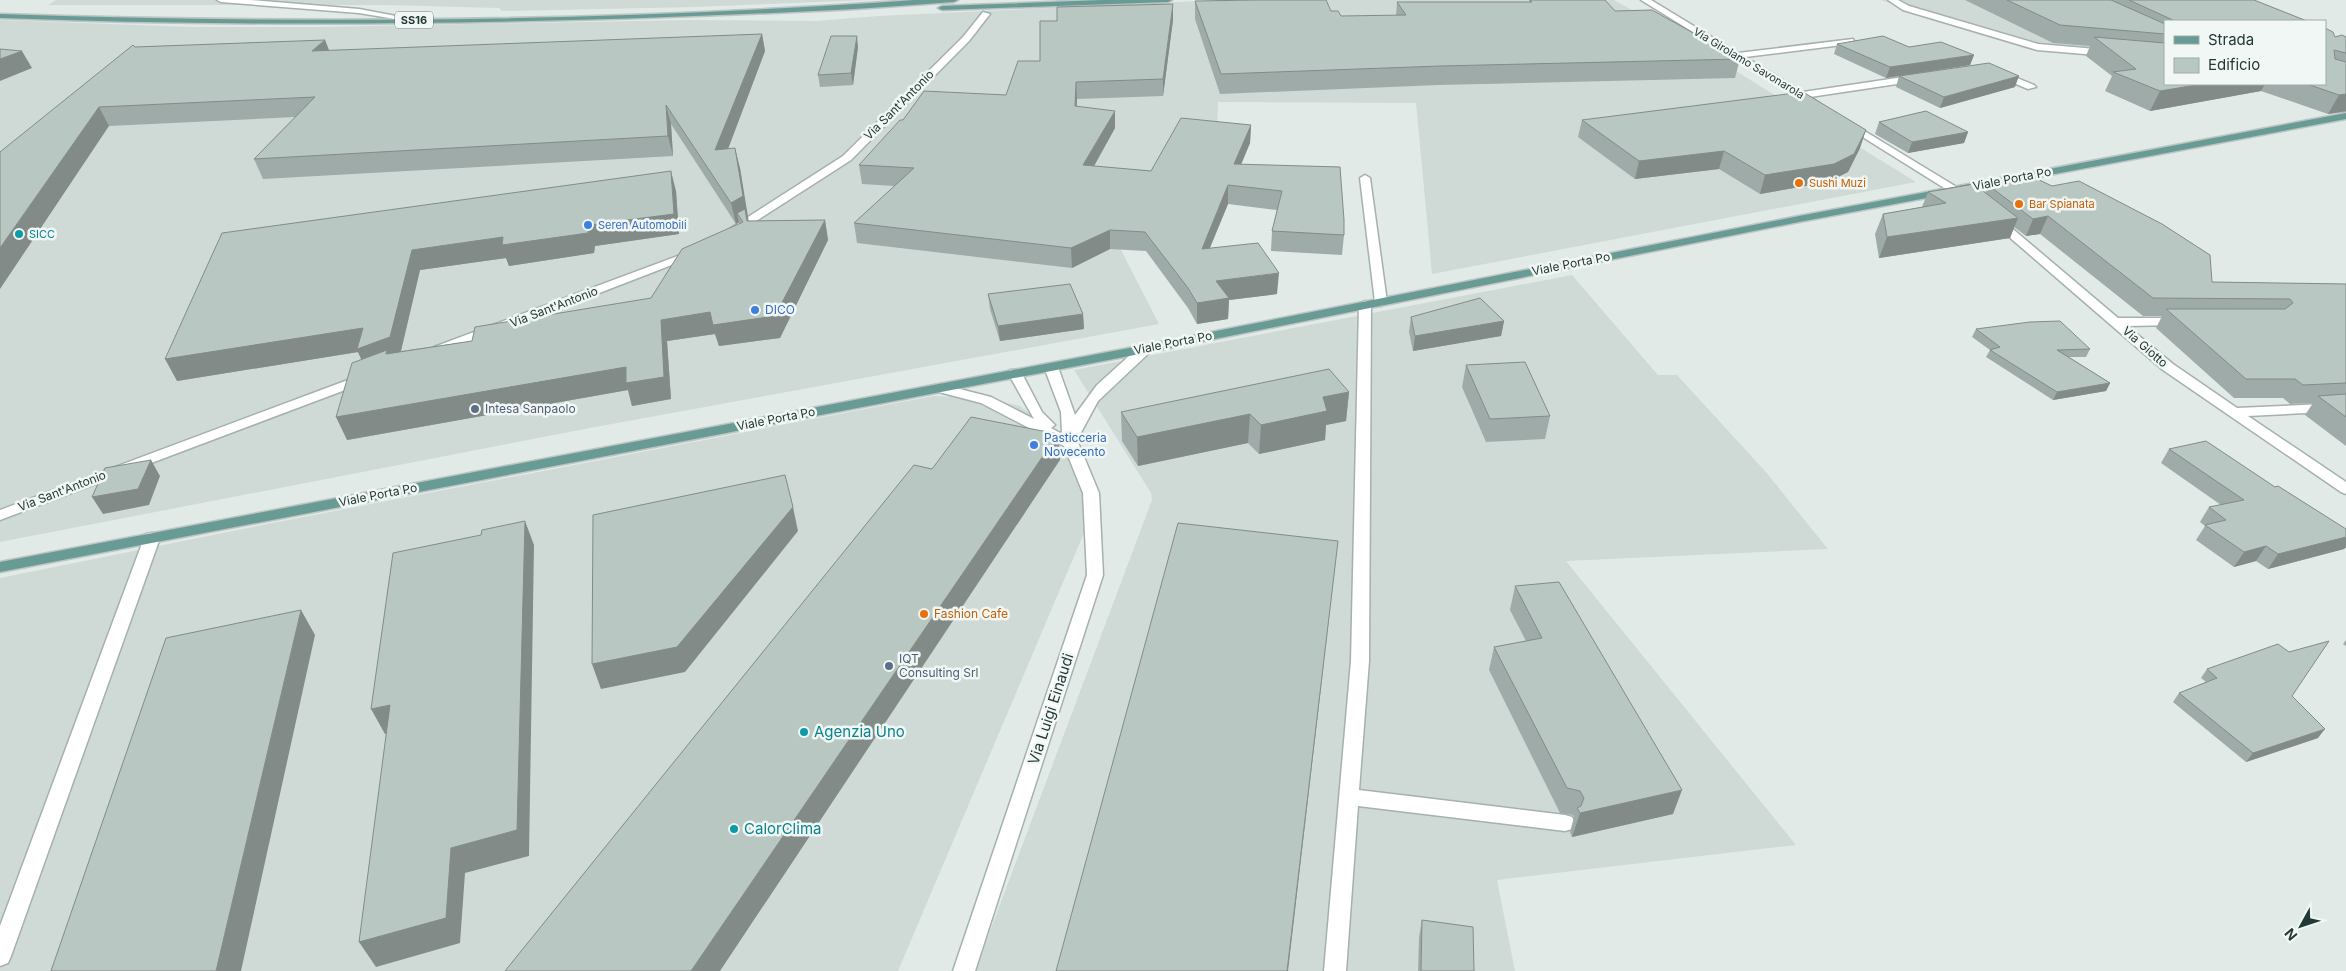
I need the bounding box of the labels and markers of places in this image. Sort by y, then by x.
place label: Sushi Muzi [1809,176,1866,190]
marker: Sushi Muzi [1793,177,1805,189]
place label: Bar Spianata [2029,197,2095,211]
marker: Bar Spianata [2013,198,2025,210]
place label: Seren Automobili [598,218,687,232]
marker: Seren Automobili [582,219,594,231]
place label: SICC [29,227,55,241]
marker: SICC [13,228,25,240]
place label: DICO [765,302,795,317]
marker: DICO [749,304,761,316]
place label: Intesa Sanpaolo [485,401,576,416]
marker: Intesa Sanpaolo [469,403,481,415]
place label: Pasticceria Novecento [1044,430,1107,459]
marker: Pasticceria Novecento [1028,439,1040,451]
place label: Fashion Cafe [934,606,1008,621]
marker: Fashion Cafe [918,608,930,620]
place label: IQT Consulting Srl [899,651,979,680]
marker: IQT Consulting Srl [883,660,895,672]
place label: Agenzia Uno [814,722,905,741]
marker: Agenzia Uno [798,726,810,738]
place label: CalorClima [744,819,821,838]
marker: CalorClima [728,823,740,835]

